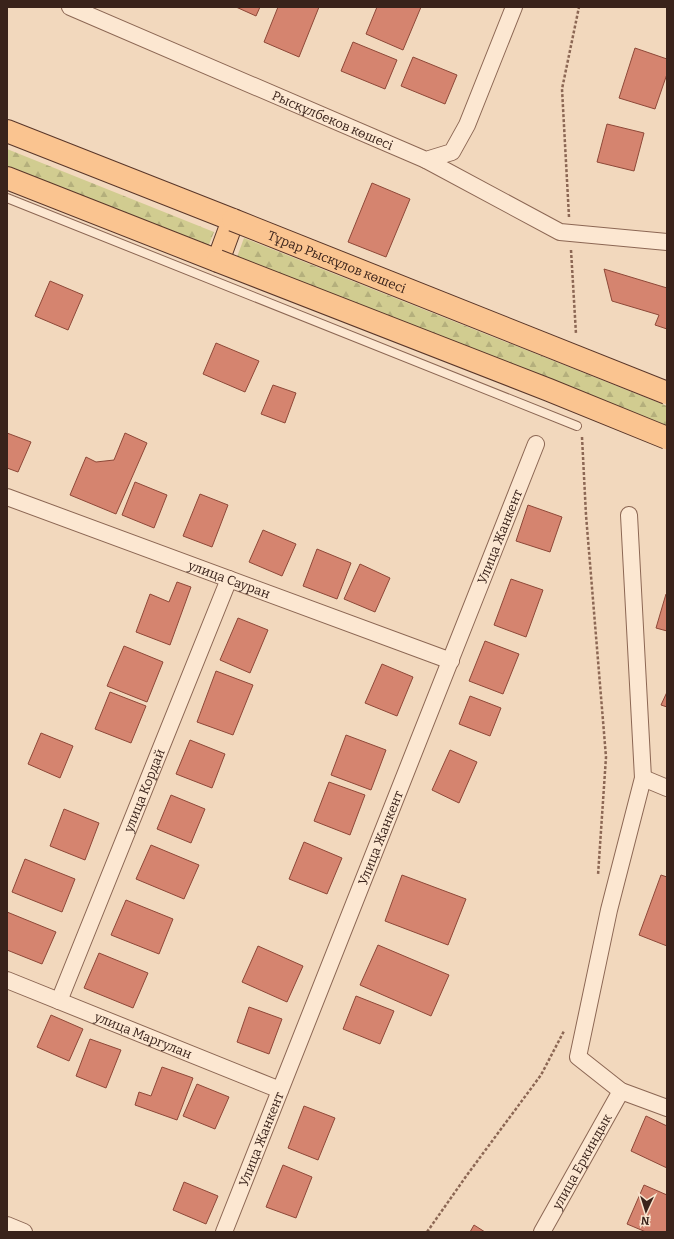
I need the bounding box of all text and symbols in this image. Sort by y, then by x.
street label: Рысқұлбеков көшесі [270,87,396,153]
street label: Тұрар Рыскұлов көшесі [266,227,408,296]
street label: Улица Жанкент [474,487,525,586]
street label: улица Сауран [185,557,273,601]
street label: улица Кордай [120,746,167,835]
street label: Улица Жанкент [355,788,406,887]
street label: улица Маргулан [92,1008,194,1061]
street label: Улица Жанкент [235,1089,286,1188]
street label: улица Еркиндык [548,1111,614,1213]
north arrow [626,1191,666,1231]
text: N [640,1214,650,1227]

